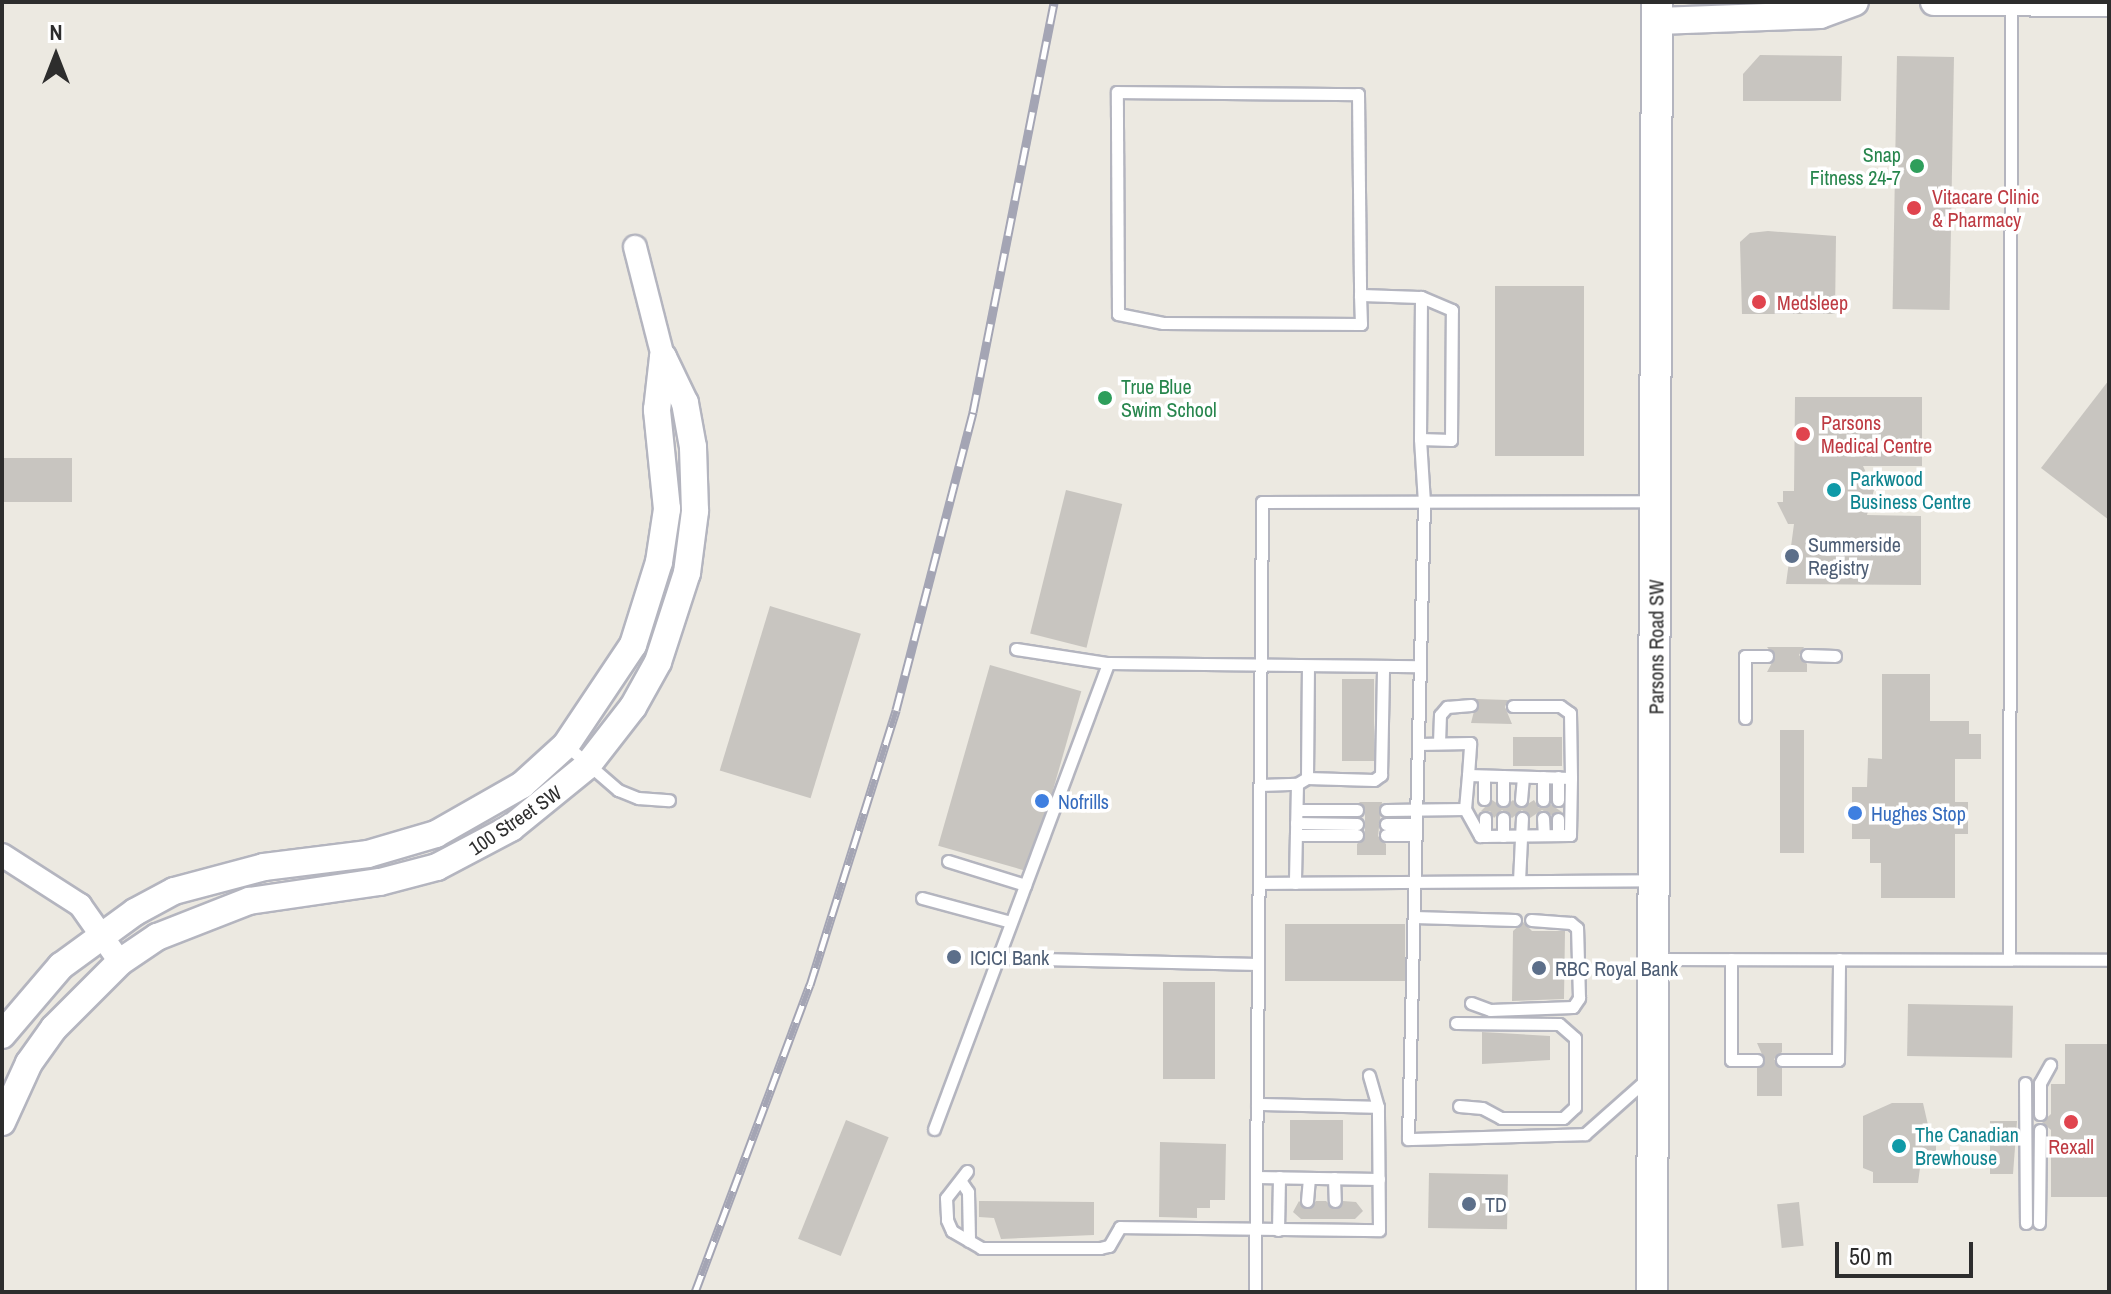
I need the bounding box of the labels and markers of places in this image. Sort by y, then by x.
place label: Snap Fitness 24-7 [1810,142,1901,189]
marker: Snap Fitness 24-7 [1908,157,1926,175]
place label: Vitacare Clinic & Pharmacy [1932,184,2039,231]
marker: Vitacare Clinic & Pharmacy [1903,197,1925,219]
place label: Medsleep [1777,290,1848,314]
marker: Medsleep [1748,291,1770,313]
place label: True Blue Swim School [1121,374,1217,421]
marker: True Blue Swim School [1096,389,1114,407]
place label: Parsons Medical Centre [1821,410,1932,457]
marker: Parsons Medical Centre [1792,423,1814,445]
place label: Parkwood Business Centre [1850,466,1971,513]
marker: Parkwood Business Centre [1825,481,1843,499]
place label: Summerside Registry [1808,532,1901,579]
marker: Summerside Registry [1783,547,1801,565]
place label: Nofrills [1058,789,1109,813]
marker: Nofrills [1033,792,1051,810]
place label: Hughes Stop [1871,801,1966,825]
marker: Hughes Stop [1846,804,1864,822]
place label: ICICI Bank [970,945,1049,969]
marker: ICICI Bank [945,948,963,966]
place label: RBC Royal Bank [1555,956,1678,980]
marker: RBC Royal Bank [1530,959,1548,977]
marker: Rexall [2062,1113,2080,1131]
place label: The Canadian Brewhouse [1915,1122,2019,1169]
place label: Rexall [2048,1134,2094,1158]
marker: The Canadian Brewhouse [1890,1137,1908,1155]
place label: TD [1485,1192,1507,1216]
marker: TD [1460,1195,1478,1213]

